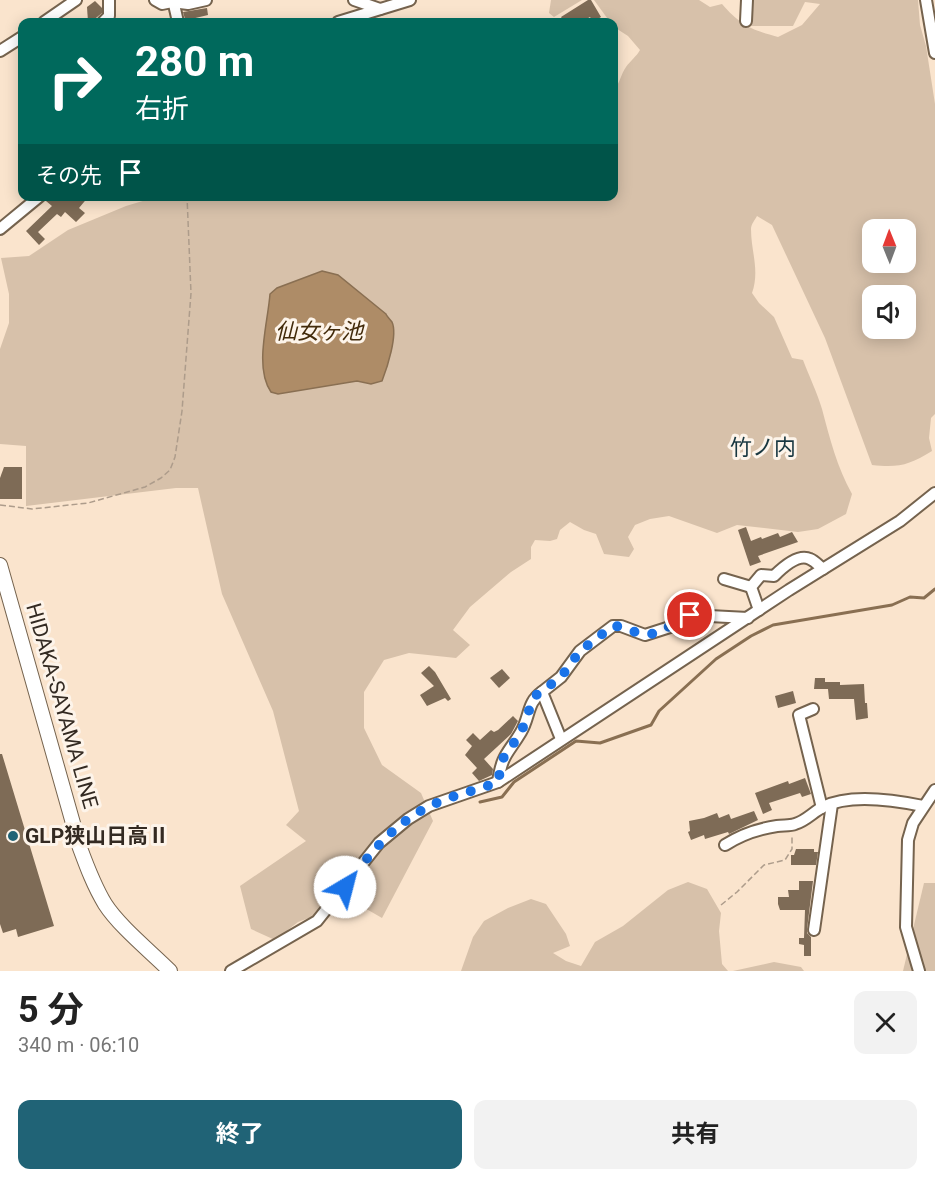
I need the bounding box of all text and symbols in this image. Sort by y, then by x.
text: 280 m [135,37,254,86]
icon: right [36,42,114,120]
text: 右折 [135,93,189,125]
icon: arrive [114,156,147,189]
text: その先 [36,163,102,188]
north arrow [862,219,916,273]
map controls [862,219,916,339]
button: sound [862,285,916,339]
water label: 仙女ヶ池 [275,319,365,344]
district label: 竹ノ内 [730,435,796,460]
pin [664,589,715,640]
icon: arrive [673,598,706,631]
street label: HIDAKA-SAYAMA LINE [21,601,103,812]
place label: GLP狭山日高Ⅱ [25,824,169,848]
marker: GLP狭山日高Ⅱ [6,829,20,843]
position arrow [313,855,377,919]
text: 5 分 [18,989,84,1031]
button: close [854,991,917,1054]
text: 340 m · 06:10 [18,1033,139,1057]
button: 終了 [18,1100,462,1169]
button: 共有 [474,1100,917,1169]

